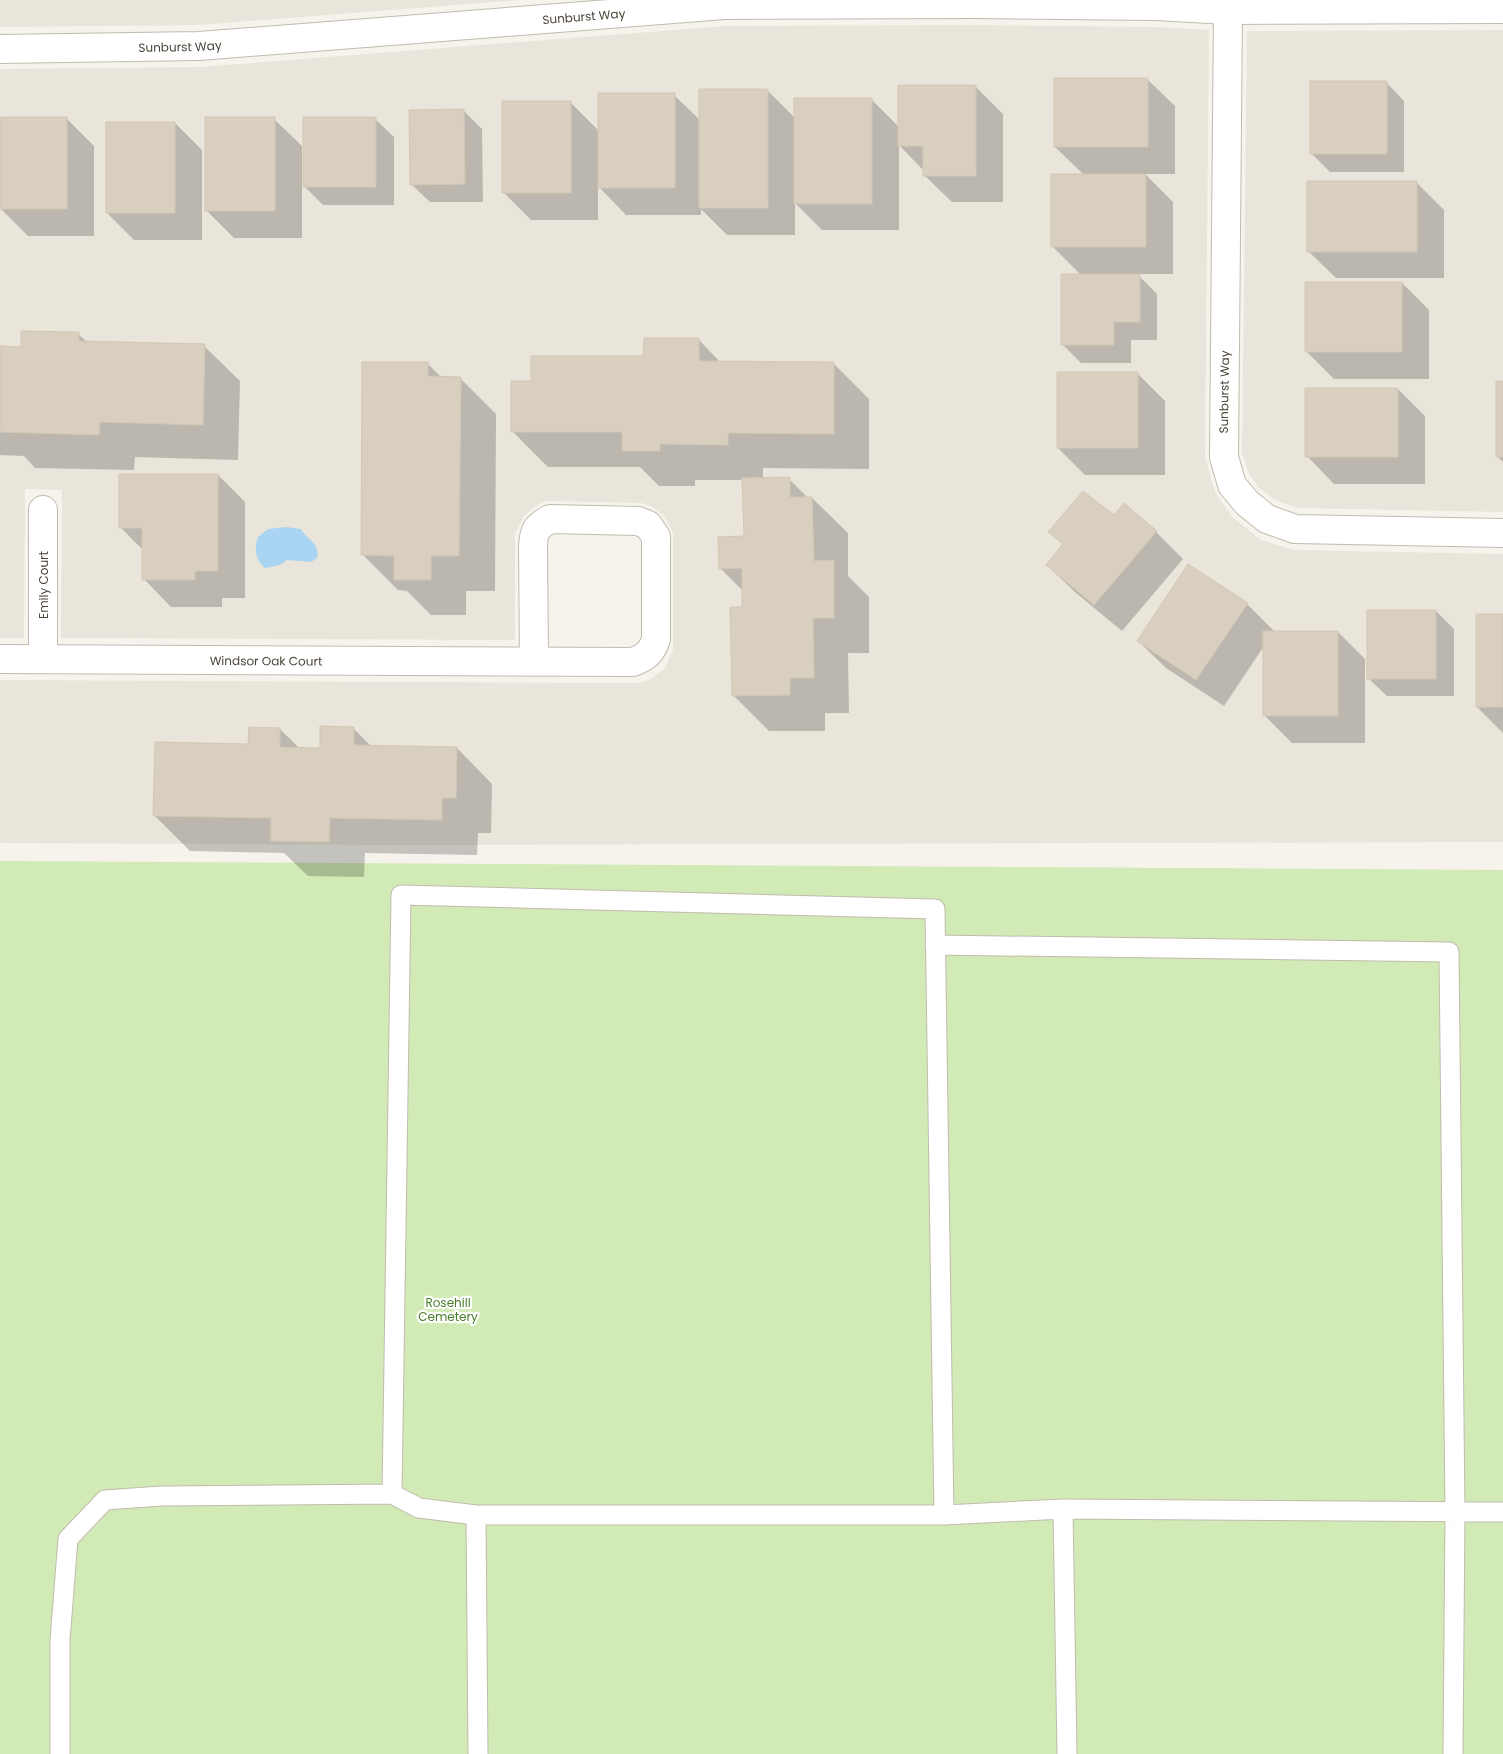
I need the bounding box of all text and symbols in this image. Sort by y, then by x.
street label: Sunburst Way [542,4,626,28]
street label: Sunburst Way [138,36,222,55]
street label: Sunburst Way [1215,350,1233,434]
street label: Emily Court [35,551,52,619]
street label: Windsor Oak Court [210,651,322,669]
park label: Rosehill Cemetery [418,1294,478,1325]

